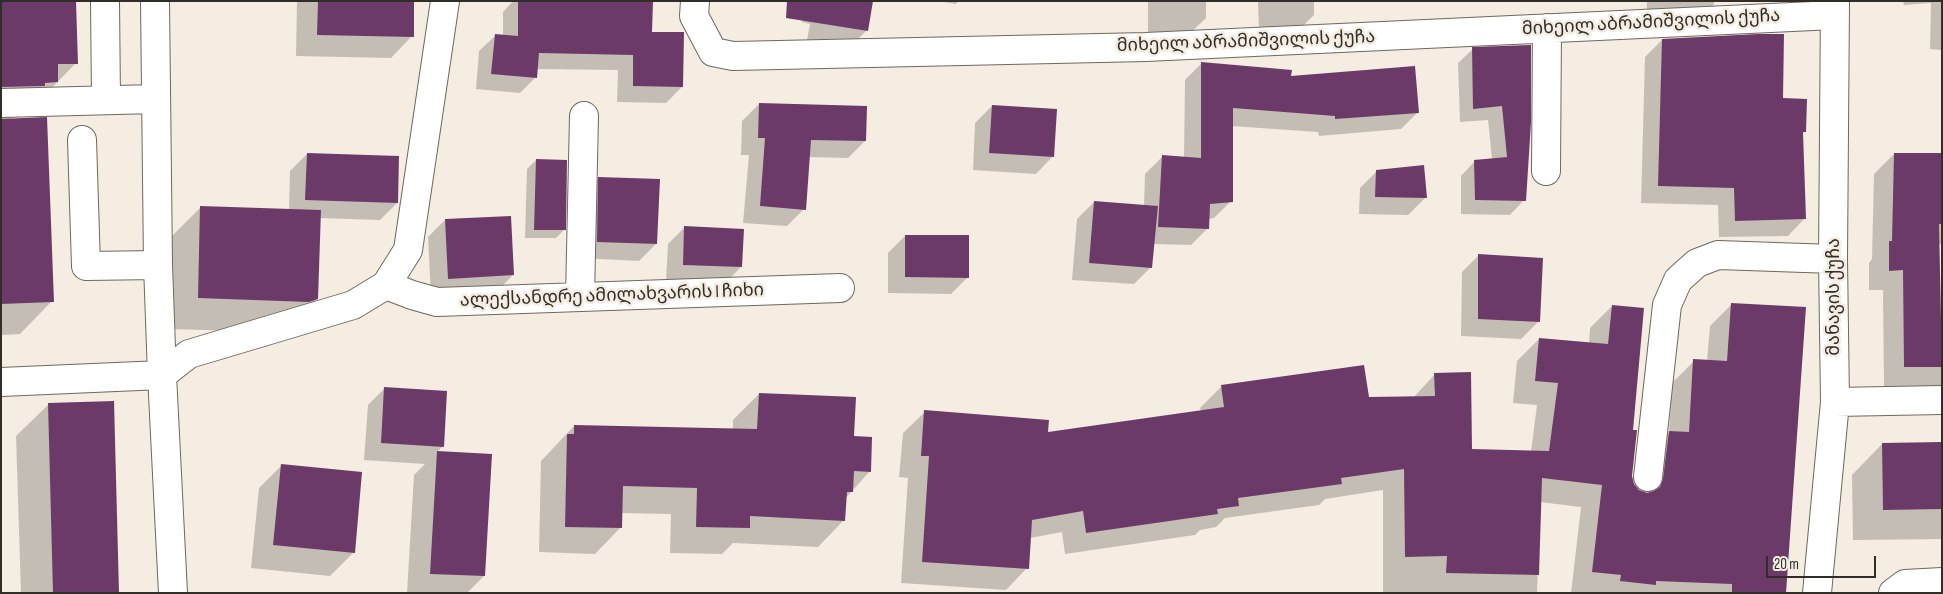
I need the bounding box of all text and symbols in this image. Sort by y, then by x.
street label: მიხეილ აბრამიშვილის ქუჩა [1521,5,1781,41]
street label: მიხეილ აბრამიშვილის ქუჩა [1116,27,1376,57]
street label: მანავის ქუჩა [1823,238,1845,356]
street label: ალექსანდრე ამილახვარის I ჩიხი [460,280,764,312]
scale bar [1768,546,1878,578]
text: 20 m [1774,555,1799,574]

